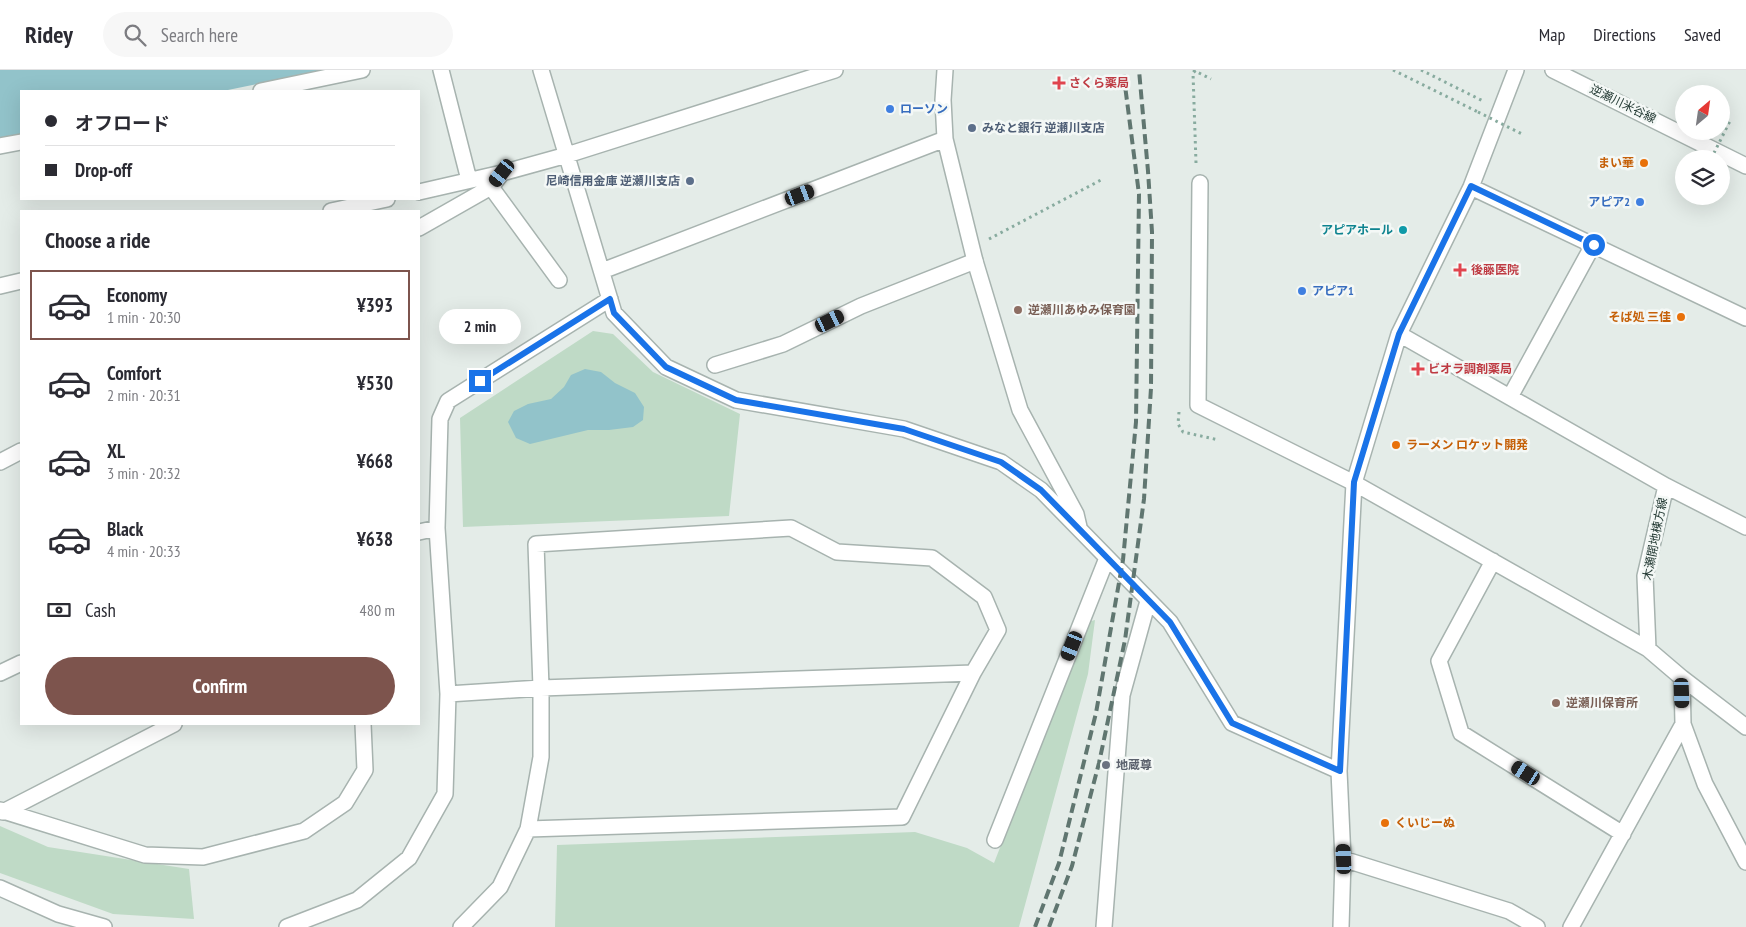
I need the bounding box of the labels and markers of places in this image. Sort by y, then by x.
place label: さくら薬局 [1069,75,1129,90]
marker: さくら薬局 [1053,77,1065,89]
place label: ローソン [900,101,948,116]
marker: ローソン [884,103,896,115]
place label: みなと銀行 逆瀬川支店 [982,120,1104,135]
marker: みなと銀行 逆瀬川支店 [966,122,978,134]
place label: まい華 [1598,155,1634,170]
marker: まい華 [1638,157,1650,169]
place label: 尼崎信用金庫 逆瀬川支店 [546,173,680,188]
marker: 尼崎信用金庫 逆瀬川支店 [684,175,696,187]
place label: アピア2 [1588,194,1630,209]
marker: アピア2 [1634,196,1646,208]
place label: アピアホール [1321,222,1393,237]
marker: アピアホール [1397,224,1409,236]
place label: 後藤医院 [1471,262,1519,277]
marker: 後藤医院 [1453,263,1467,277]
place label: アピア1 [1312,283,1354,298]
marker: アピア1 [1296,285,1308,297]
place label: 逆瀬川あゆみ保育園 [1028,302,1136,317]
marker: 逆瀬川あゆみ保育園 [1012,304,1024,316]
place label: そば処 三佳 [1609,309,1671,324]
marker: そば処 三佳 [1675,311,1687,323]
place label: ビオラ調剤薬局 [1428,361,1512,376]
marker: ビオラ調剤薬局 [1412,363,1424,375]
place label: ラーメン ロケット開発 [1406,437,1528,452]
marker: ラーメン ロケット開発 [1390,439,1402,451]
place label: 逆瀬川保育所 [1566,695,1638,710]
marker: 逆瀬川保育所 [1550,697,1562,709]
place label: 地蔵尊 [1116,757,1152,772]
marker: 地蔵尊 [1100,759,1112,771]
place label: くいじーぬ [1395,815,1455,830]
marker: くいじーぬ [1379,817,1391,829]

